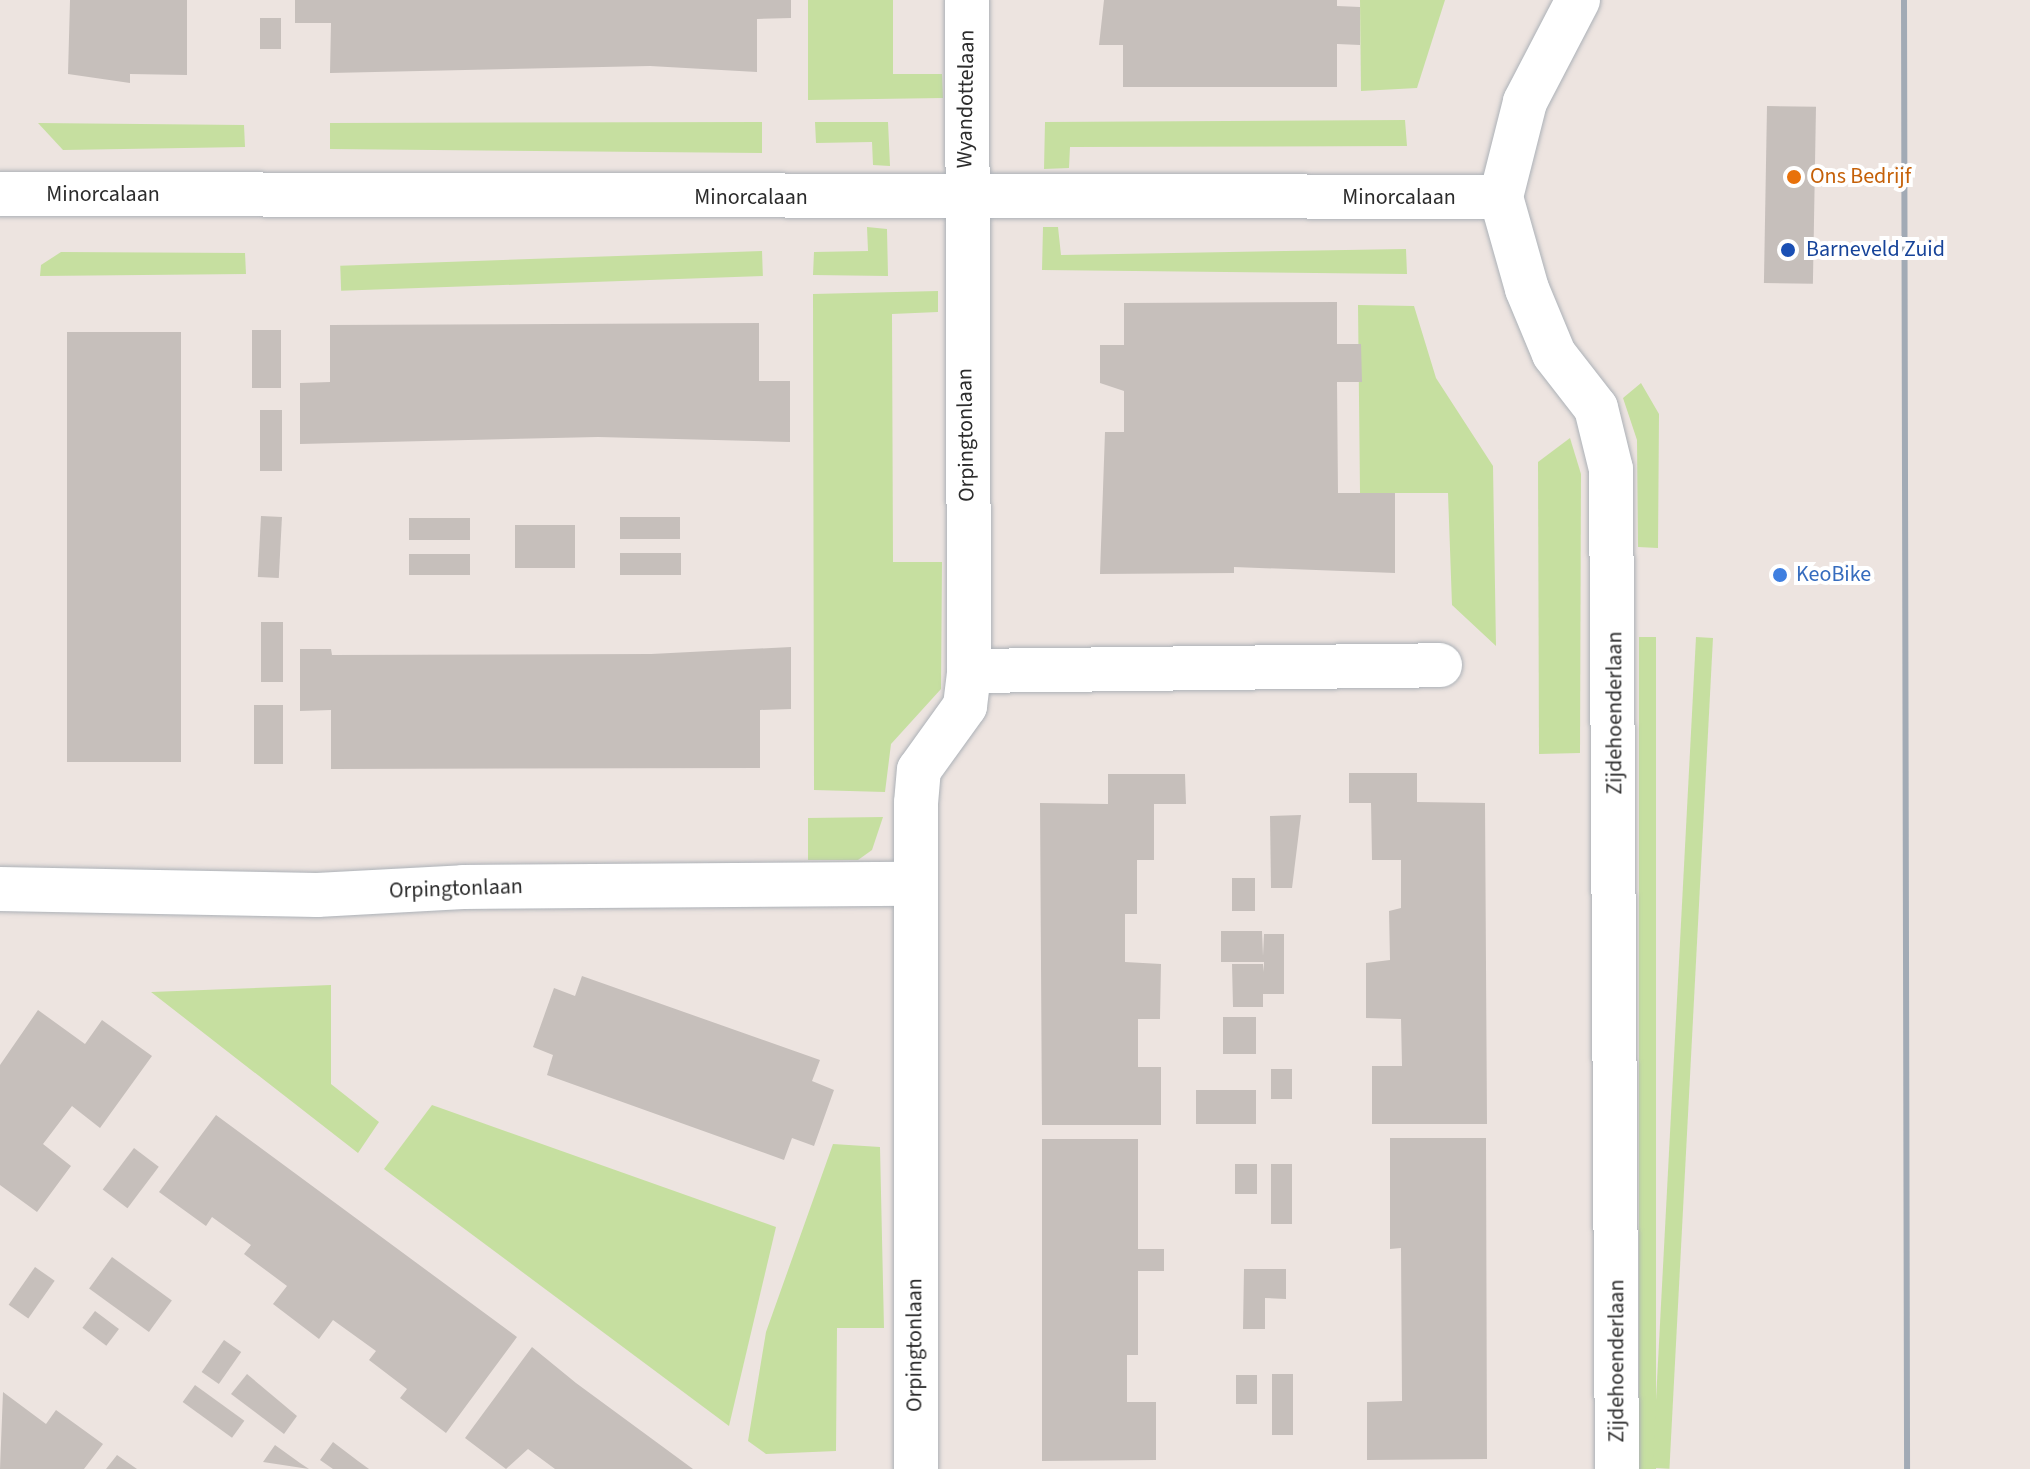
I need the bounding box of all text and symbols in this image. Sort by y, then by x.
street label: Wyandottelaan [952,29,980,169]
place label: Ons Bedrijf [1810,164,1911,190]
marker: Ons Bedrijf [1785,168,1803,186]
street label: Minorcalaan [46,182,160,208]
street label: Minorcalaan [694,185,808,211]
street label: Minorcalaan [1342,185,1456,211]
place label: Barneveld Zuid [1806,237,1945,263]
marker: Barneveld Zuid [1777,239,1799,261]
street label: Orpingtonlaan [952,368,980,502]
place label: KeoBike [1796,562,1871,588]
marker: KeoBike [1771,566,1789,584]
street label: Zijdehoenderlaan [1602,631,1628,795]
street label: Orpingtonlaan [389,873,523,905]
street label: Orpingtonlaan [902,1278,928,1412]
street label: Zijdehoenderlaan [1604,1279,1630,1443]

